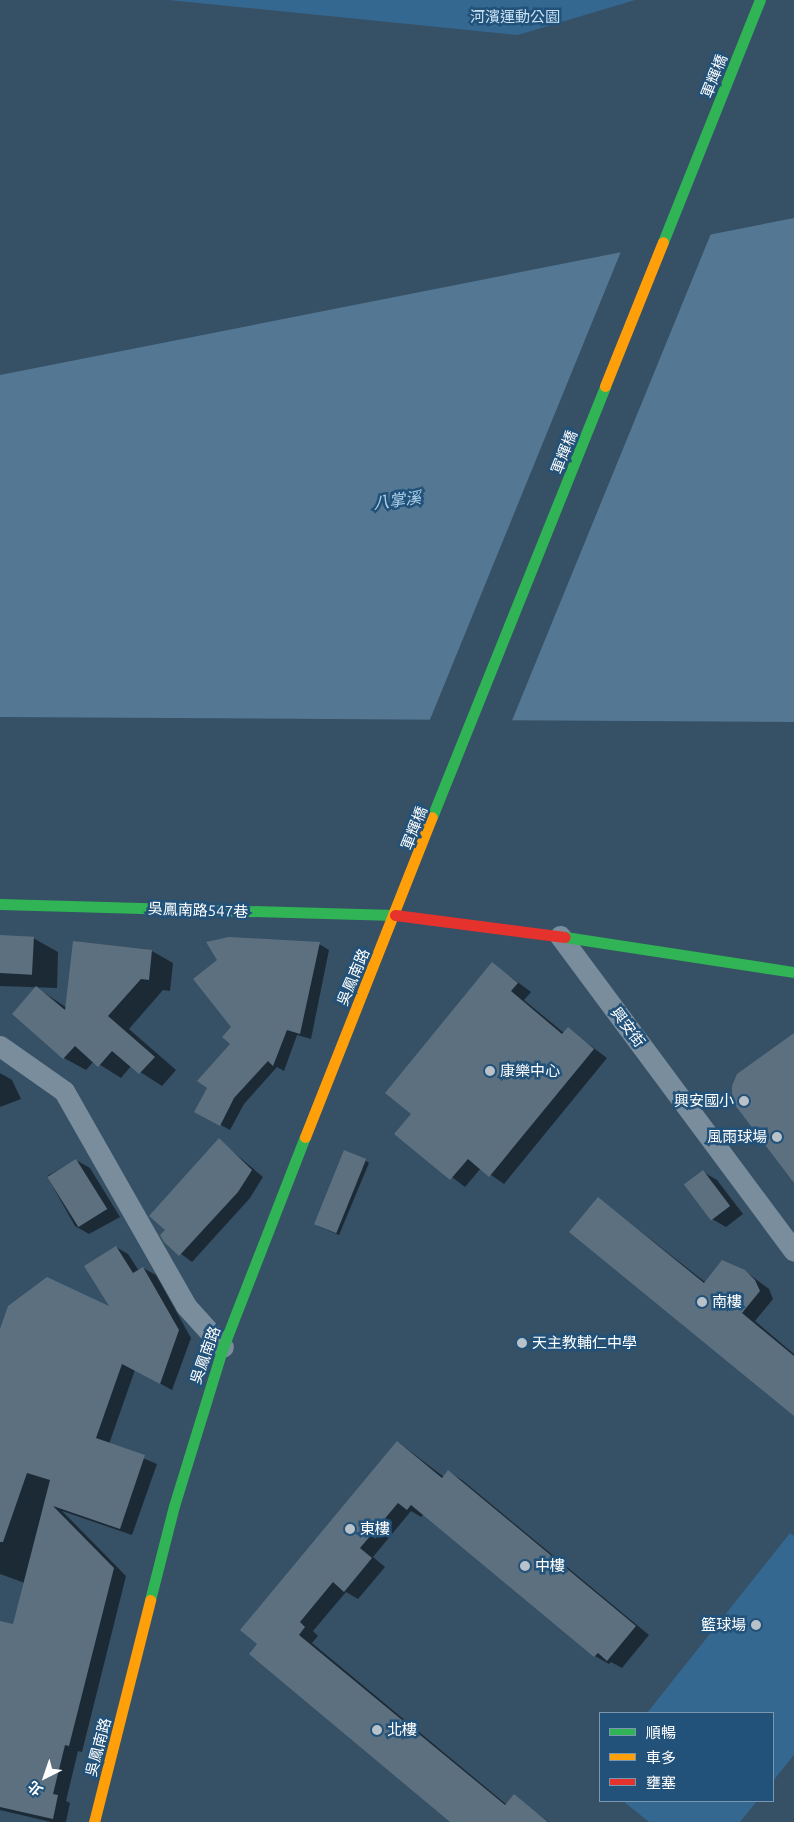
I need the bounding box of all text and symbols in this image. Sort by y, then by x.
park label: 河濱運動公園 [470,8,560,26]
street label: 軍輝橋 [697,52,731,100]
street label: 軍輝橋 [547,428,581,476]
water label: 八掌溪 [372,488,422,512]
street label: 軍輝橋 [397,804,431,852]
street label: 吳鳳南路547巷 [148,899,248,921]
street label: 吳鳳南路 [333,946,373,1008]
street label: 興安街 [607,1004,649,1050]
place label: 康樂中心 [500,1062,560,1080]
marker: 康樂中心 [484,1065,496,1077]
place label: 興安國小 [674,1092,734,1110]
marker: 興安國小 [738,1095,750,1107]
place label: 風雨球場 [707,1128,767,1146]
marker: 風雨球場 [771,1131,783,1143]
place label: 南樓 [712,1293,742,1311]
marker: 南樓 [696,1296,708,1308]
street label: 吳鳳南路 [186,1324,224,1386]
place label: 天主教輔仁中學 [532,1334,637,1352]
marker: 天主教輔仁中學 [516,1337,528,1349]
place label: 東樓 [360,1520,390,1538]
marker: 東樓 [344,1523,356,1535]
place label: 中樓 [535,1557,565,1575]
marker: 中樓 [519,1560,531,1572]
place label: 籃球場 [701,1616,746,1634]
marker: 籃球場 [750,1619,762,1631]
legend [599,1712,774,1802]
street label: 吳鳳南路 [82,1716,114,1778]
place label: 北樓 [387,1721,417,1739]
marker: 北樓 [371,1724,383,1736]
text: 順暢 [646,1724,676,1741]
text: 車多 [646,1749,676,1766]
north arrow [20,1752,70,1802]
text: 壅塞 [646,1774,676,1791]
text: 北 [25,1778,46,1799]

